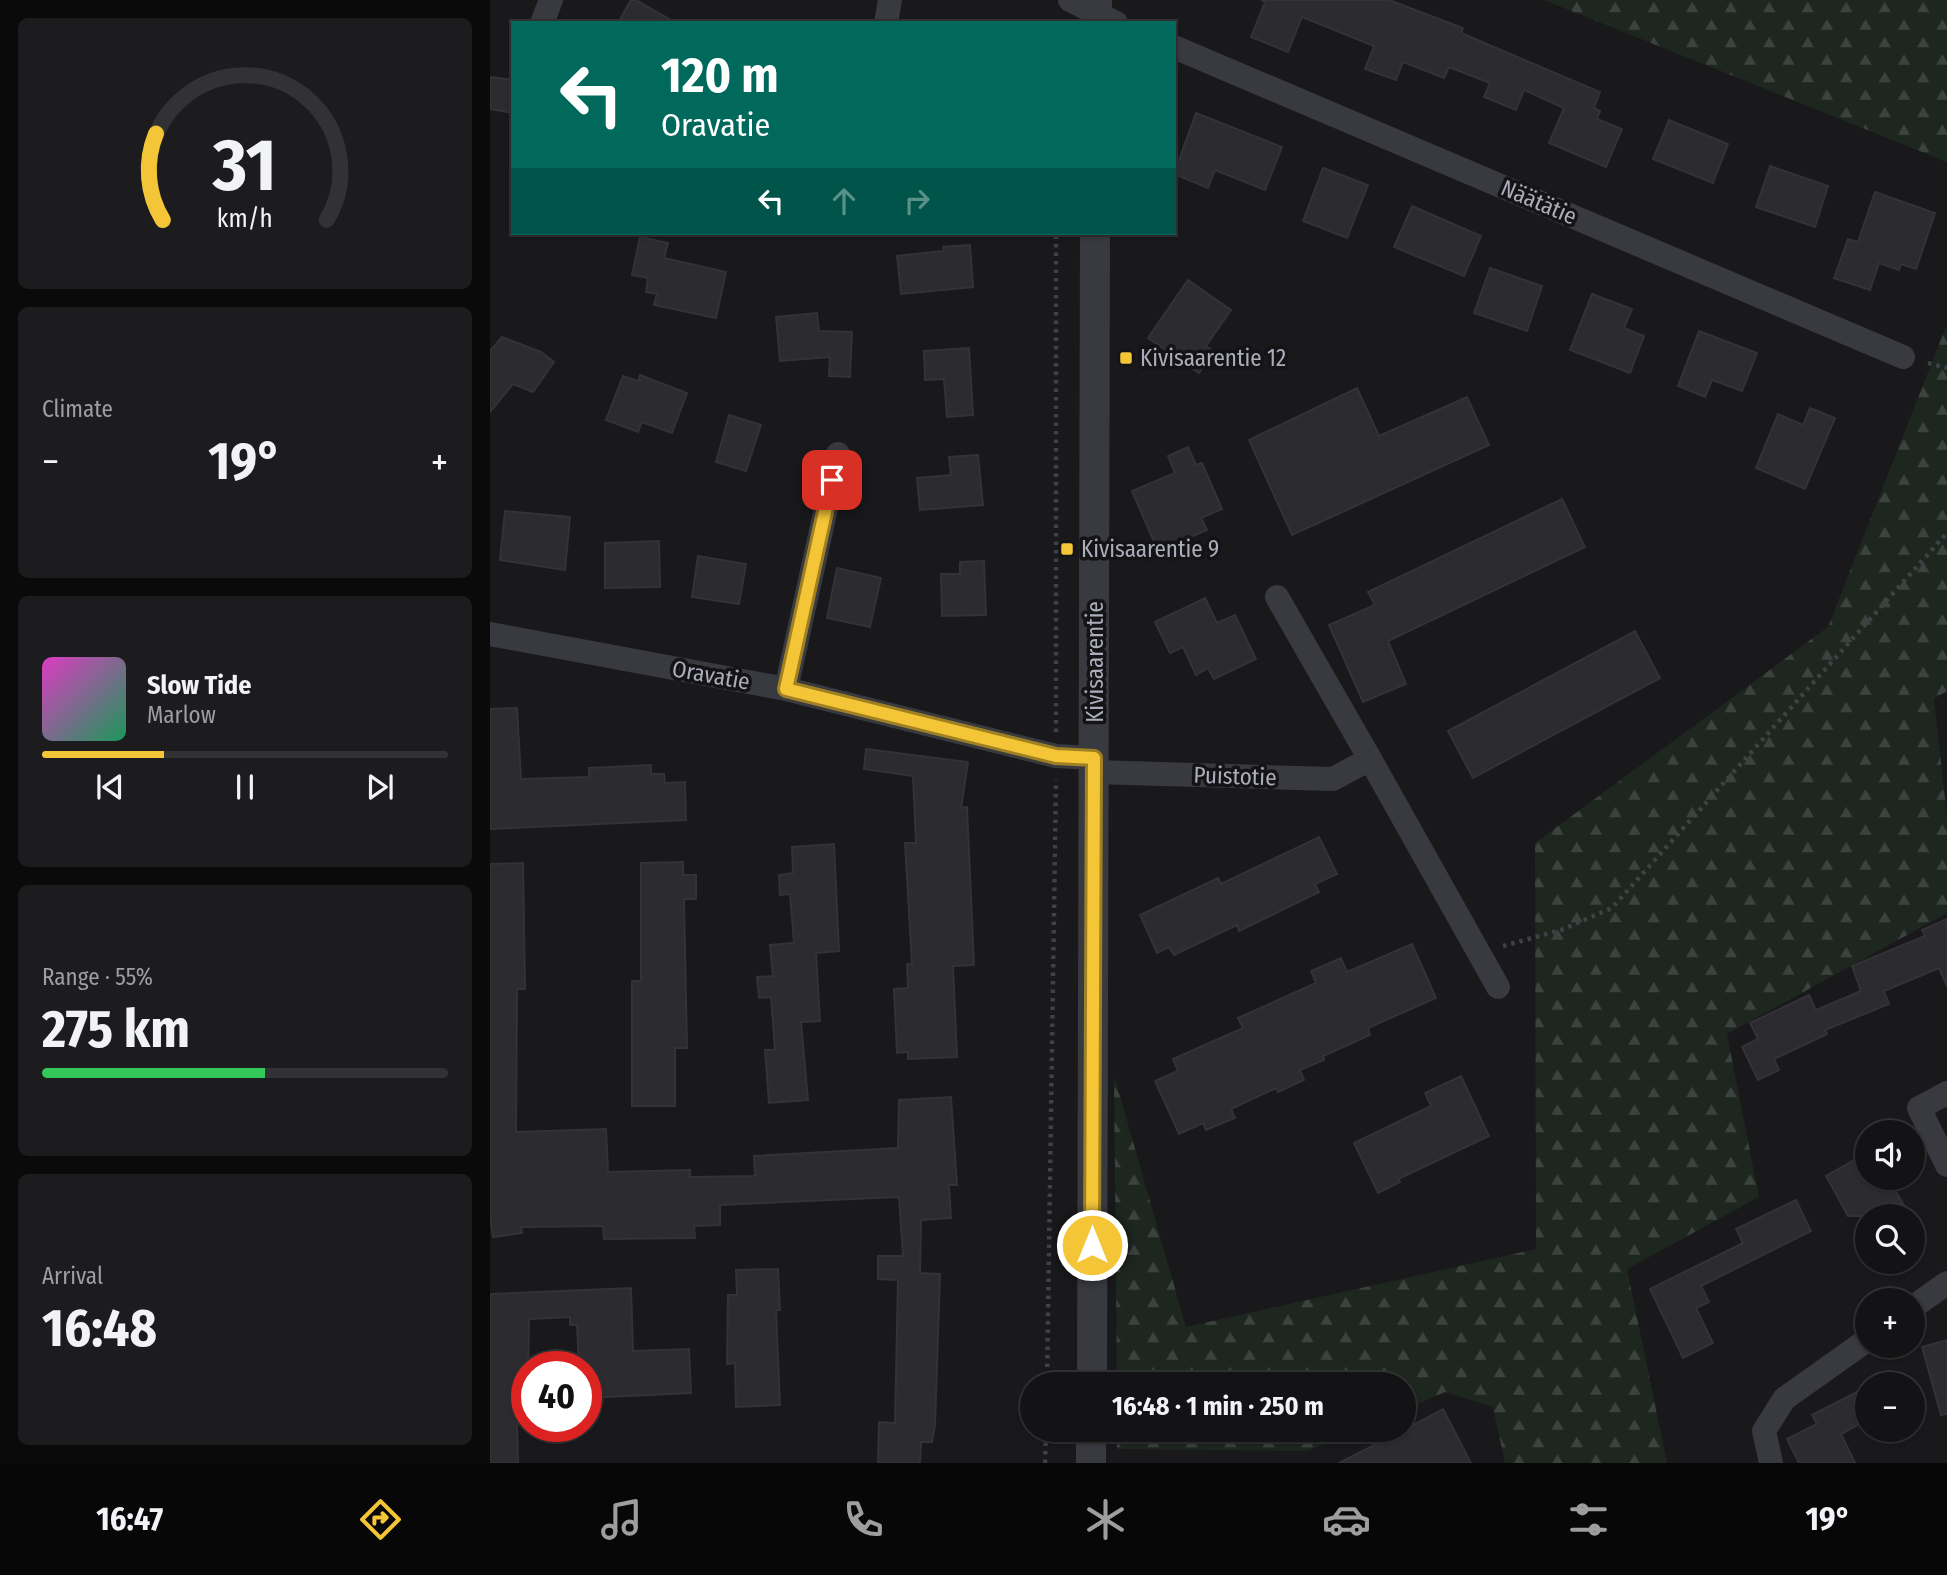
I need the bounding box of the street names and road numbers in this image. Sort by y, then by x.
street label: Näätätie [1497,174,1581,230]
street label: Kivisaarentie [1081,601,1109,723]
street label: Oravatie [670,654,752,696]
street label: Puistotie [1193,761,1277,791]

